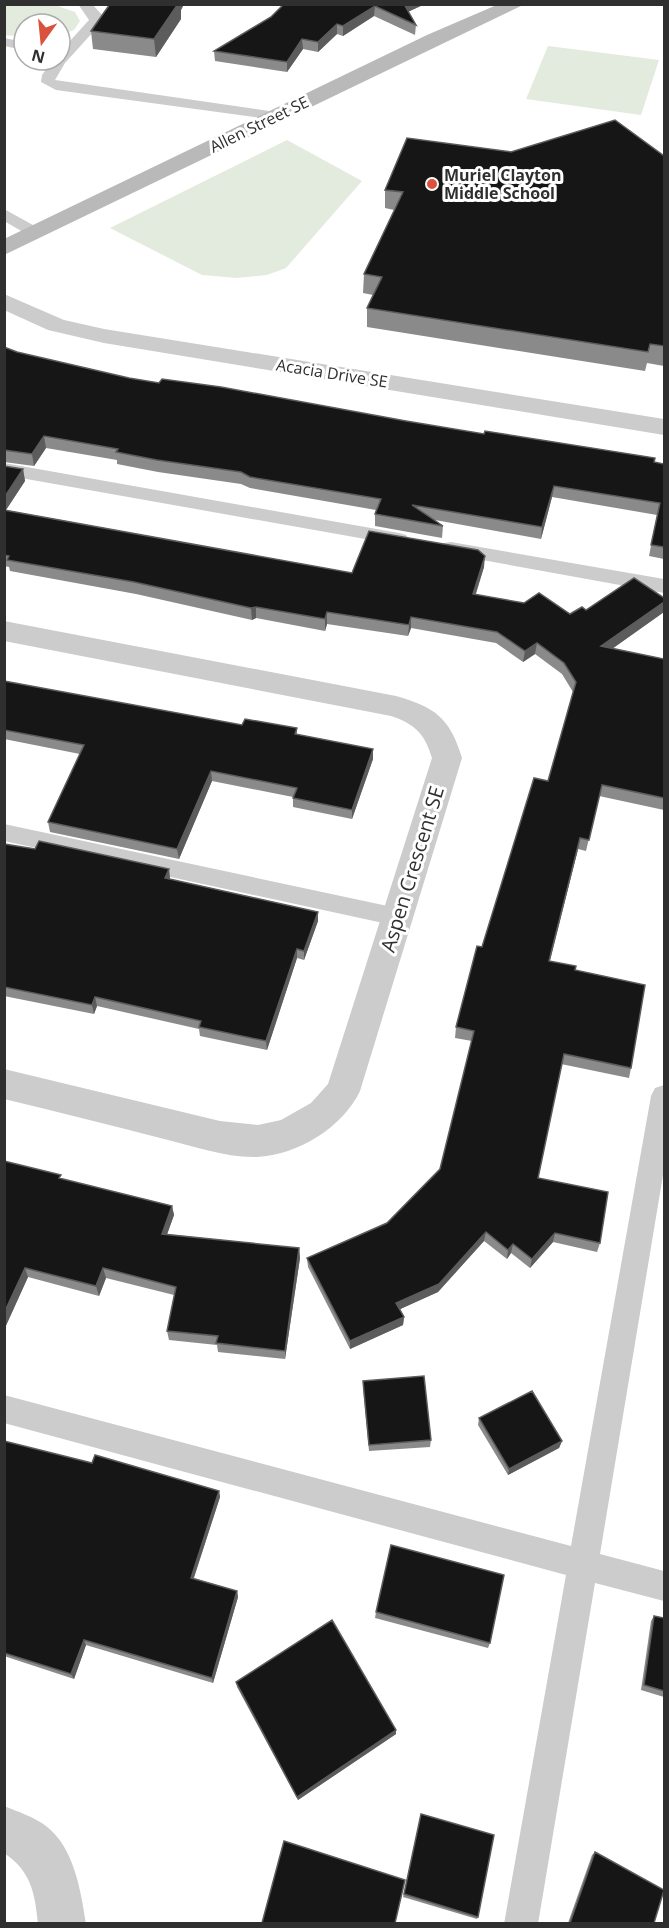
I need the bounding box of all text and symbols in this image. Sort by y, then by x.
north arrow [12,12,72,72]
text: N [29,44,47,69]
street label: Allen Street SE [206,91,312,157]
place label: Muriel Clayton Middle School [444,164,561,204]
marker: Muriel Clayton Middle School [425,177,439,191]
street label: Acacia Drive SE [275,353,389,393]
street label: Aspen Crescent SE [374,783,450,955]

